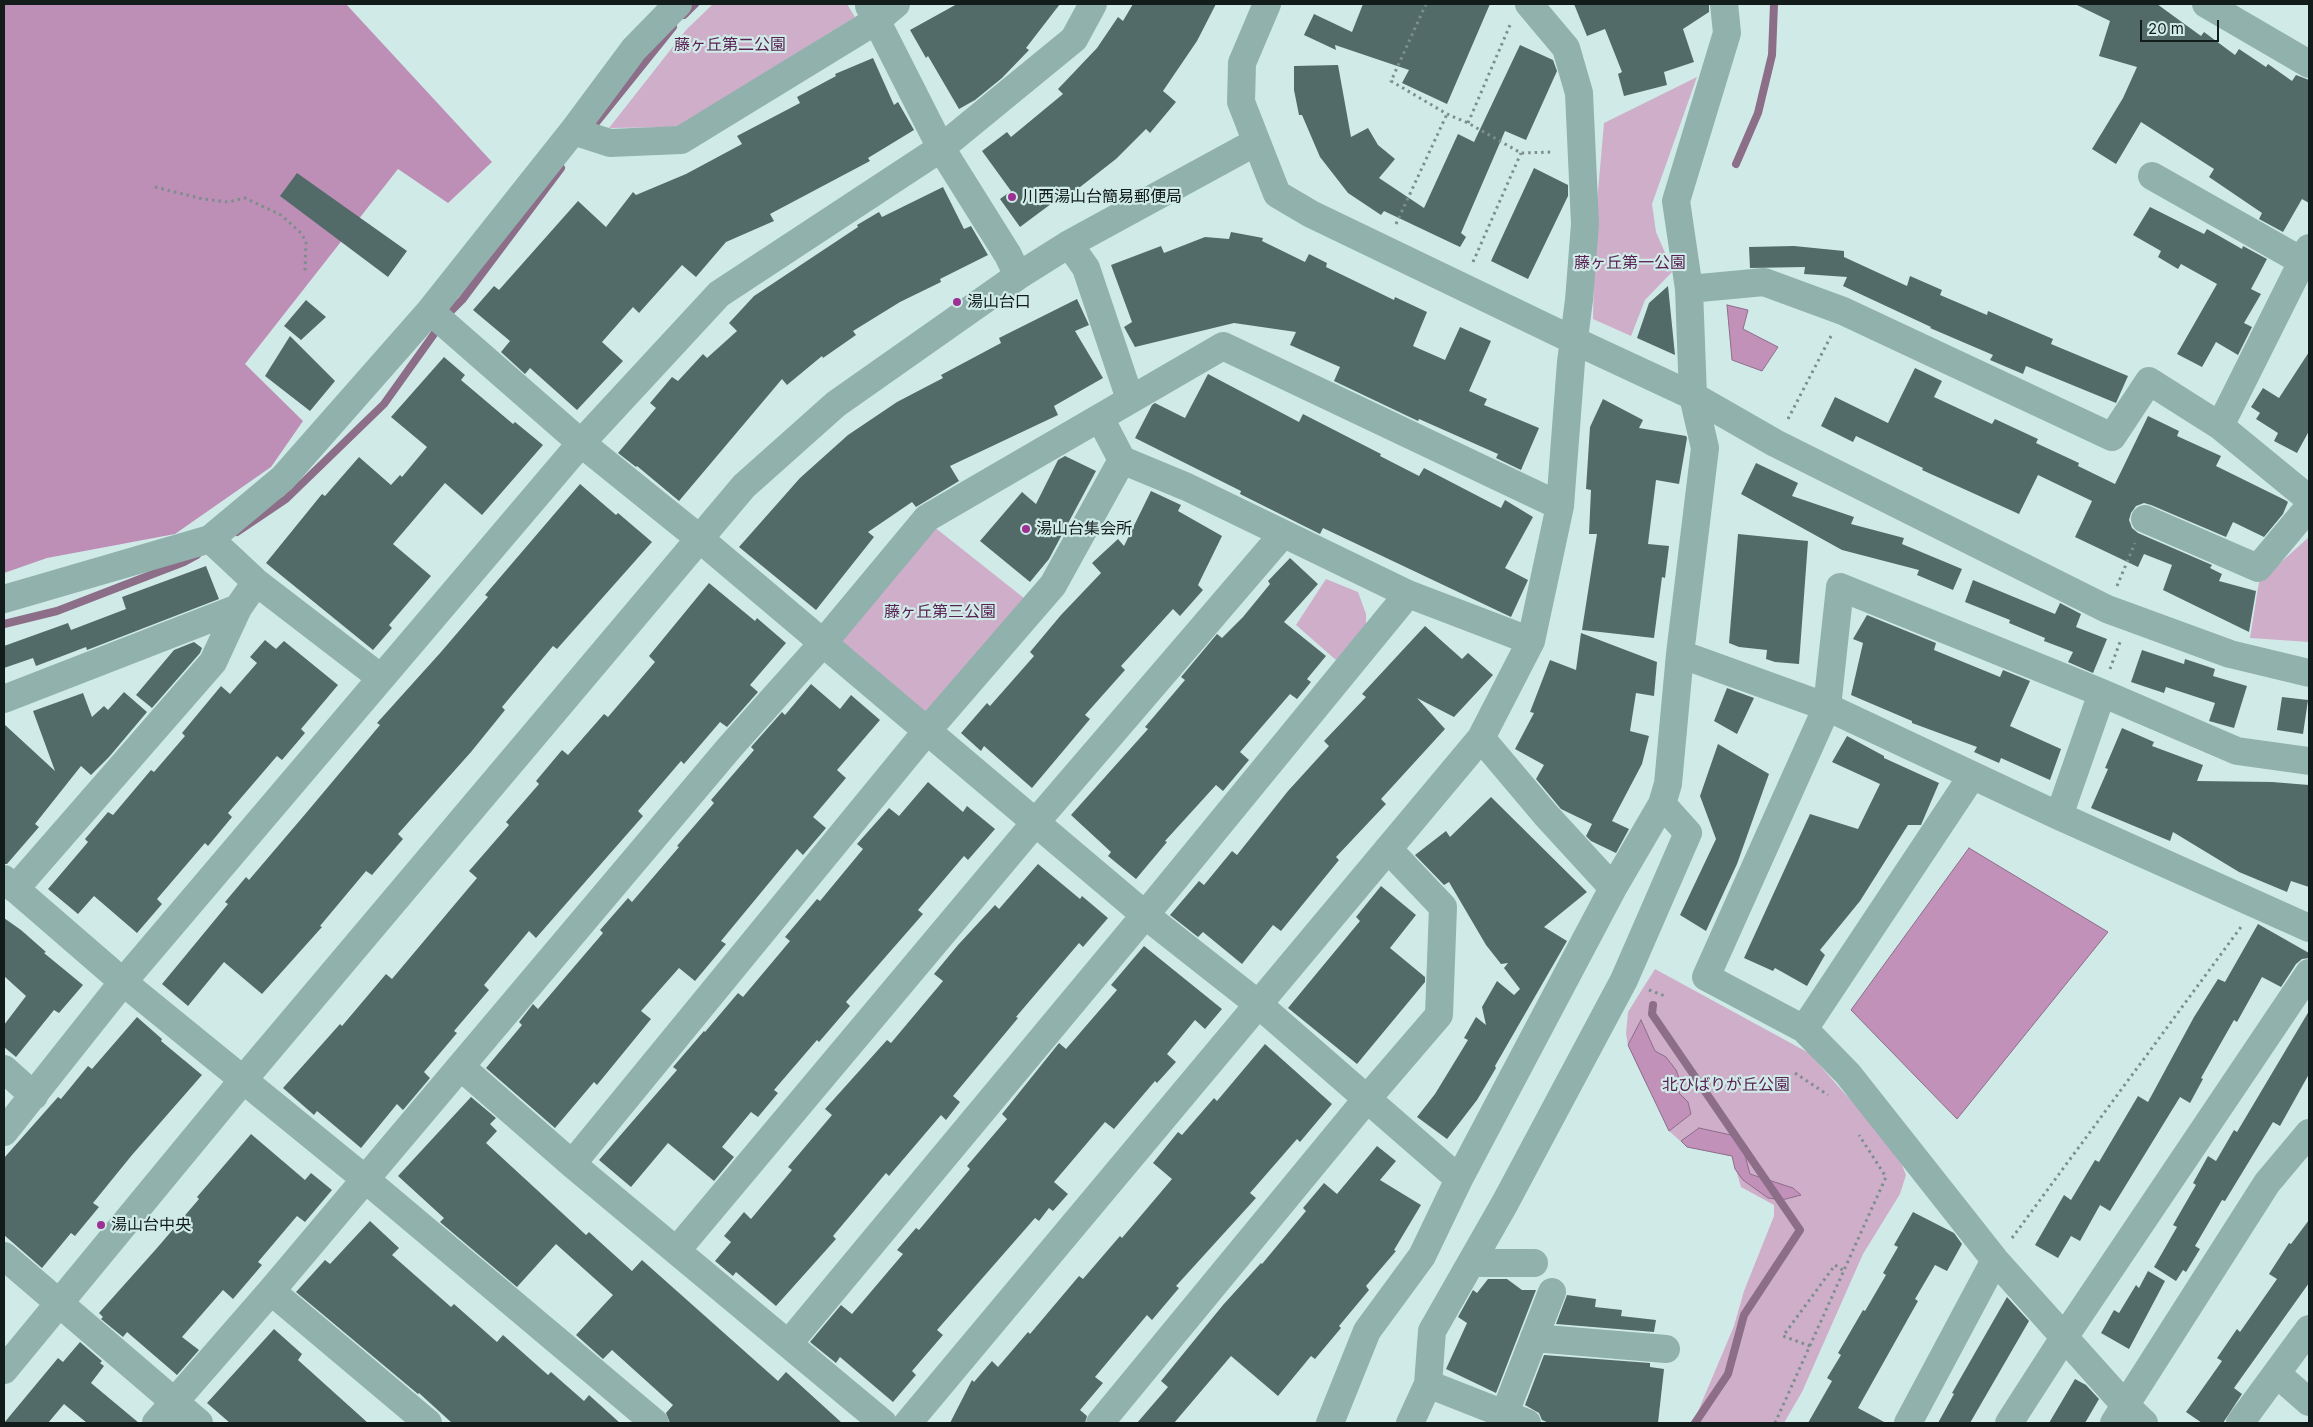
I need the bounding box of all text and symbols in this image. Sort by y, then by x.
scale bar [2143,10,2222,42]
text: 20 m [2148,19,2184,38]
park label: 藤ヶ丘第二公園 [674,35,786,55]
place label: 川西湯山台簡易郵便局 [1022,187,1182,207]
marker: 川西湯山台簡易郵便局 [1006,191,1018,203]
park label: 藤ヶ丘第一公園 [1574,253,1686,273]
place label: 湯山台口 [967,292,1031,312]
marker: 湯山台口 [951,296,963,308]
place label: 湯山台集会所 [1036,519,1132,539]
marker: 湯山台集会所 [1020,523,1032,535]
park label: 藤ヶ丘第三公園 [884,602,996,622]
park label: 北ひばりが丘公園 [1662,1075,1790,1095]
place label: 湯山台中央 [111,1215,191,1235]
marker: 湯山台中央 [95,1219,107,1231]

